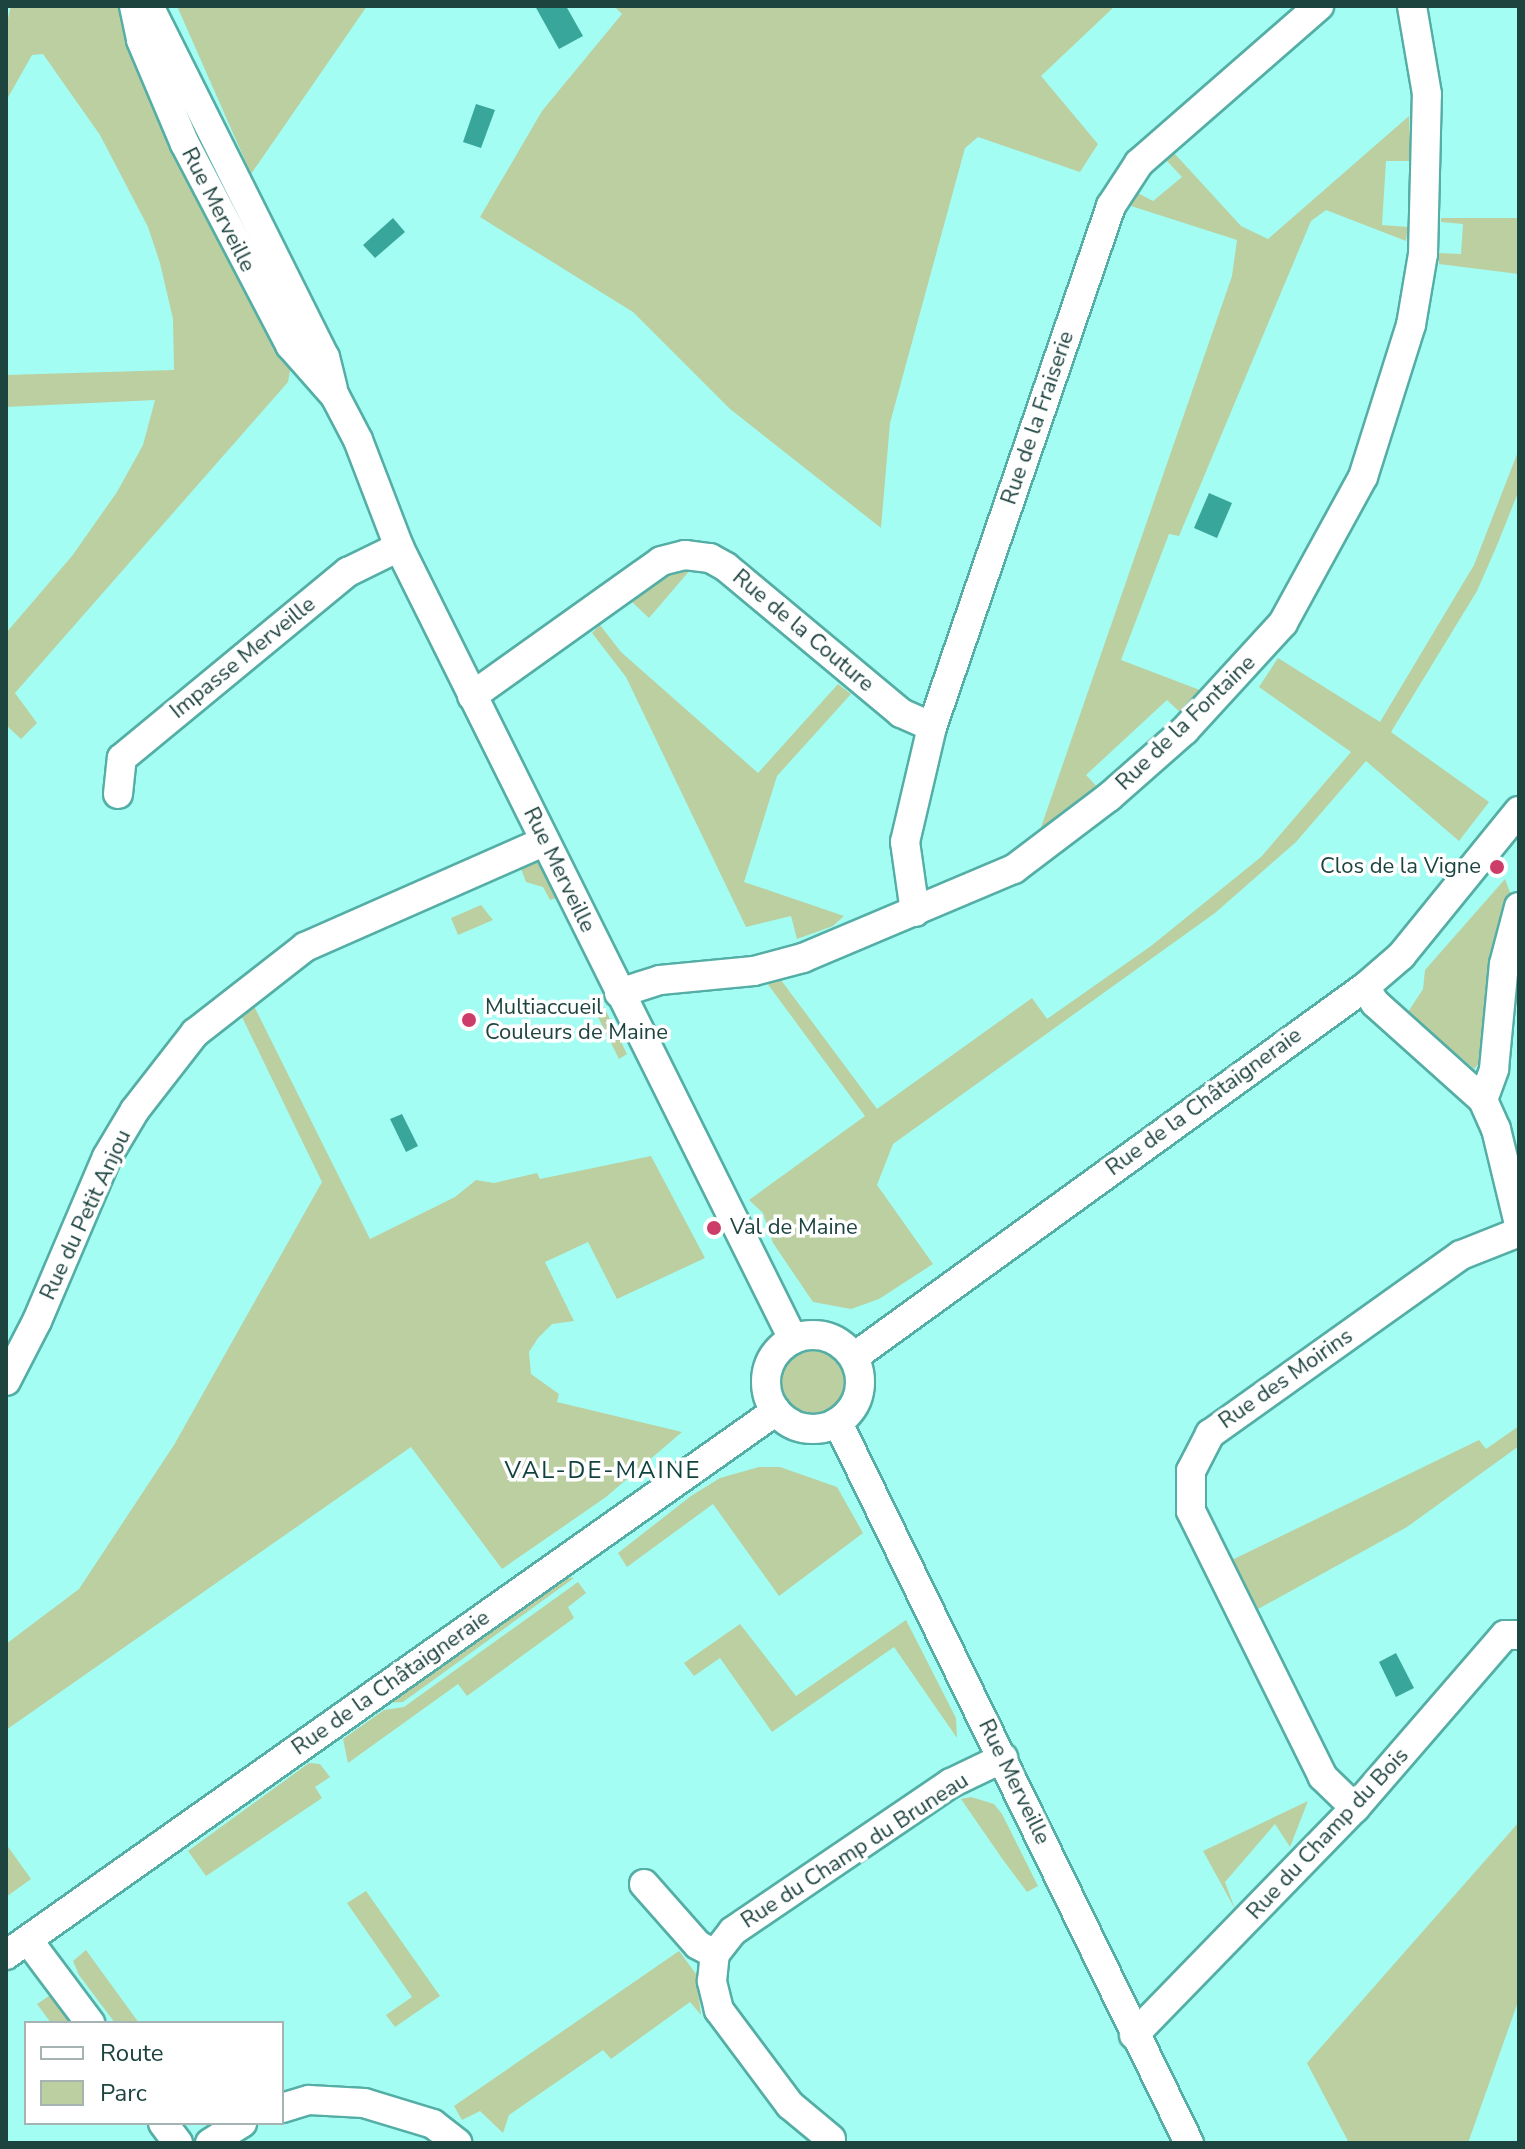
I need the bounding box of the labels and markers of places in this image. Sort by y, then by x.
place label: Clos de la Vigne [1320,854,1481,880]
marker: Clos de la Vigne [1488,858,1506,876]
place label: Multiaccueil Couleurs de Maine [485,994,668,1046]
marker: Multiaccueil Couleurs de Maine [460,1011,478,1029]
place label: Val de Maine [730,1215,858,1241]
marker: Val de Maine [705,1219,723,1237]

